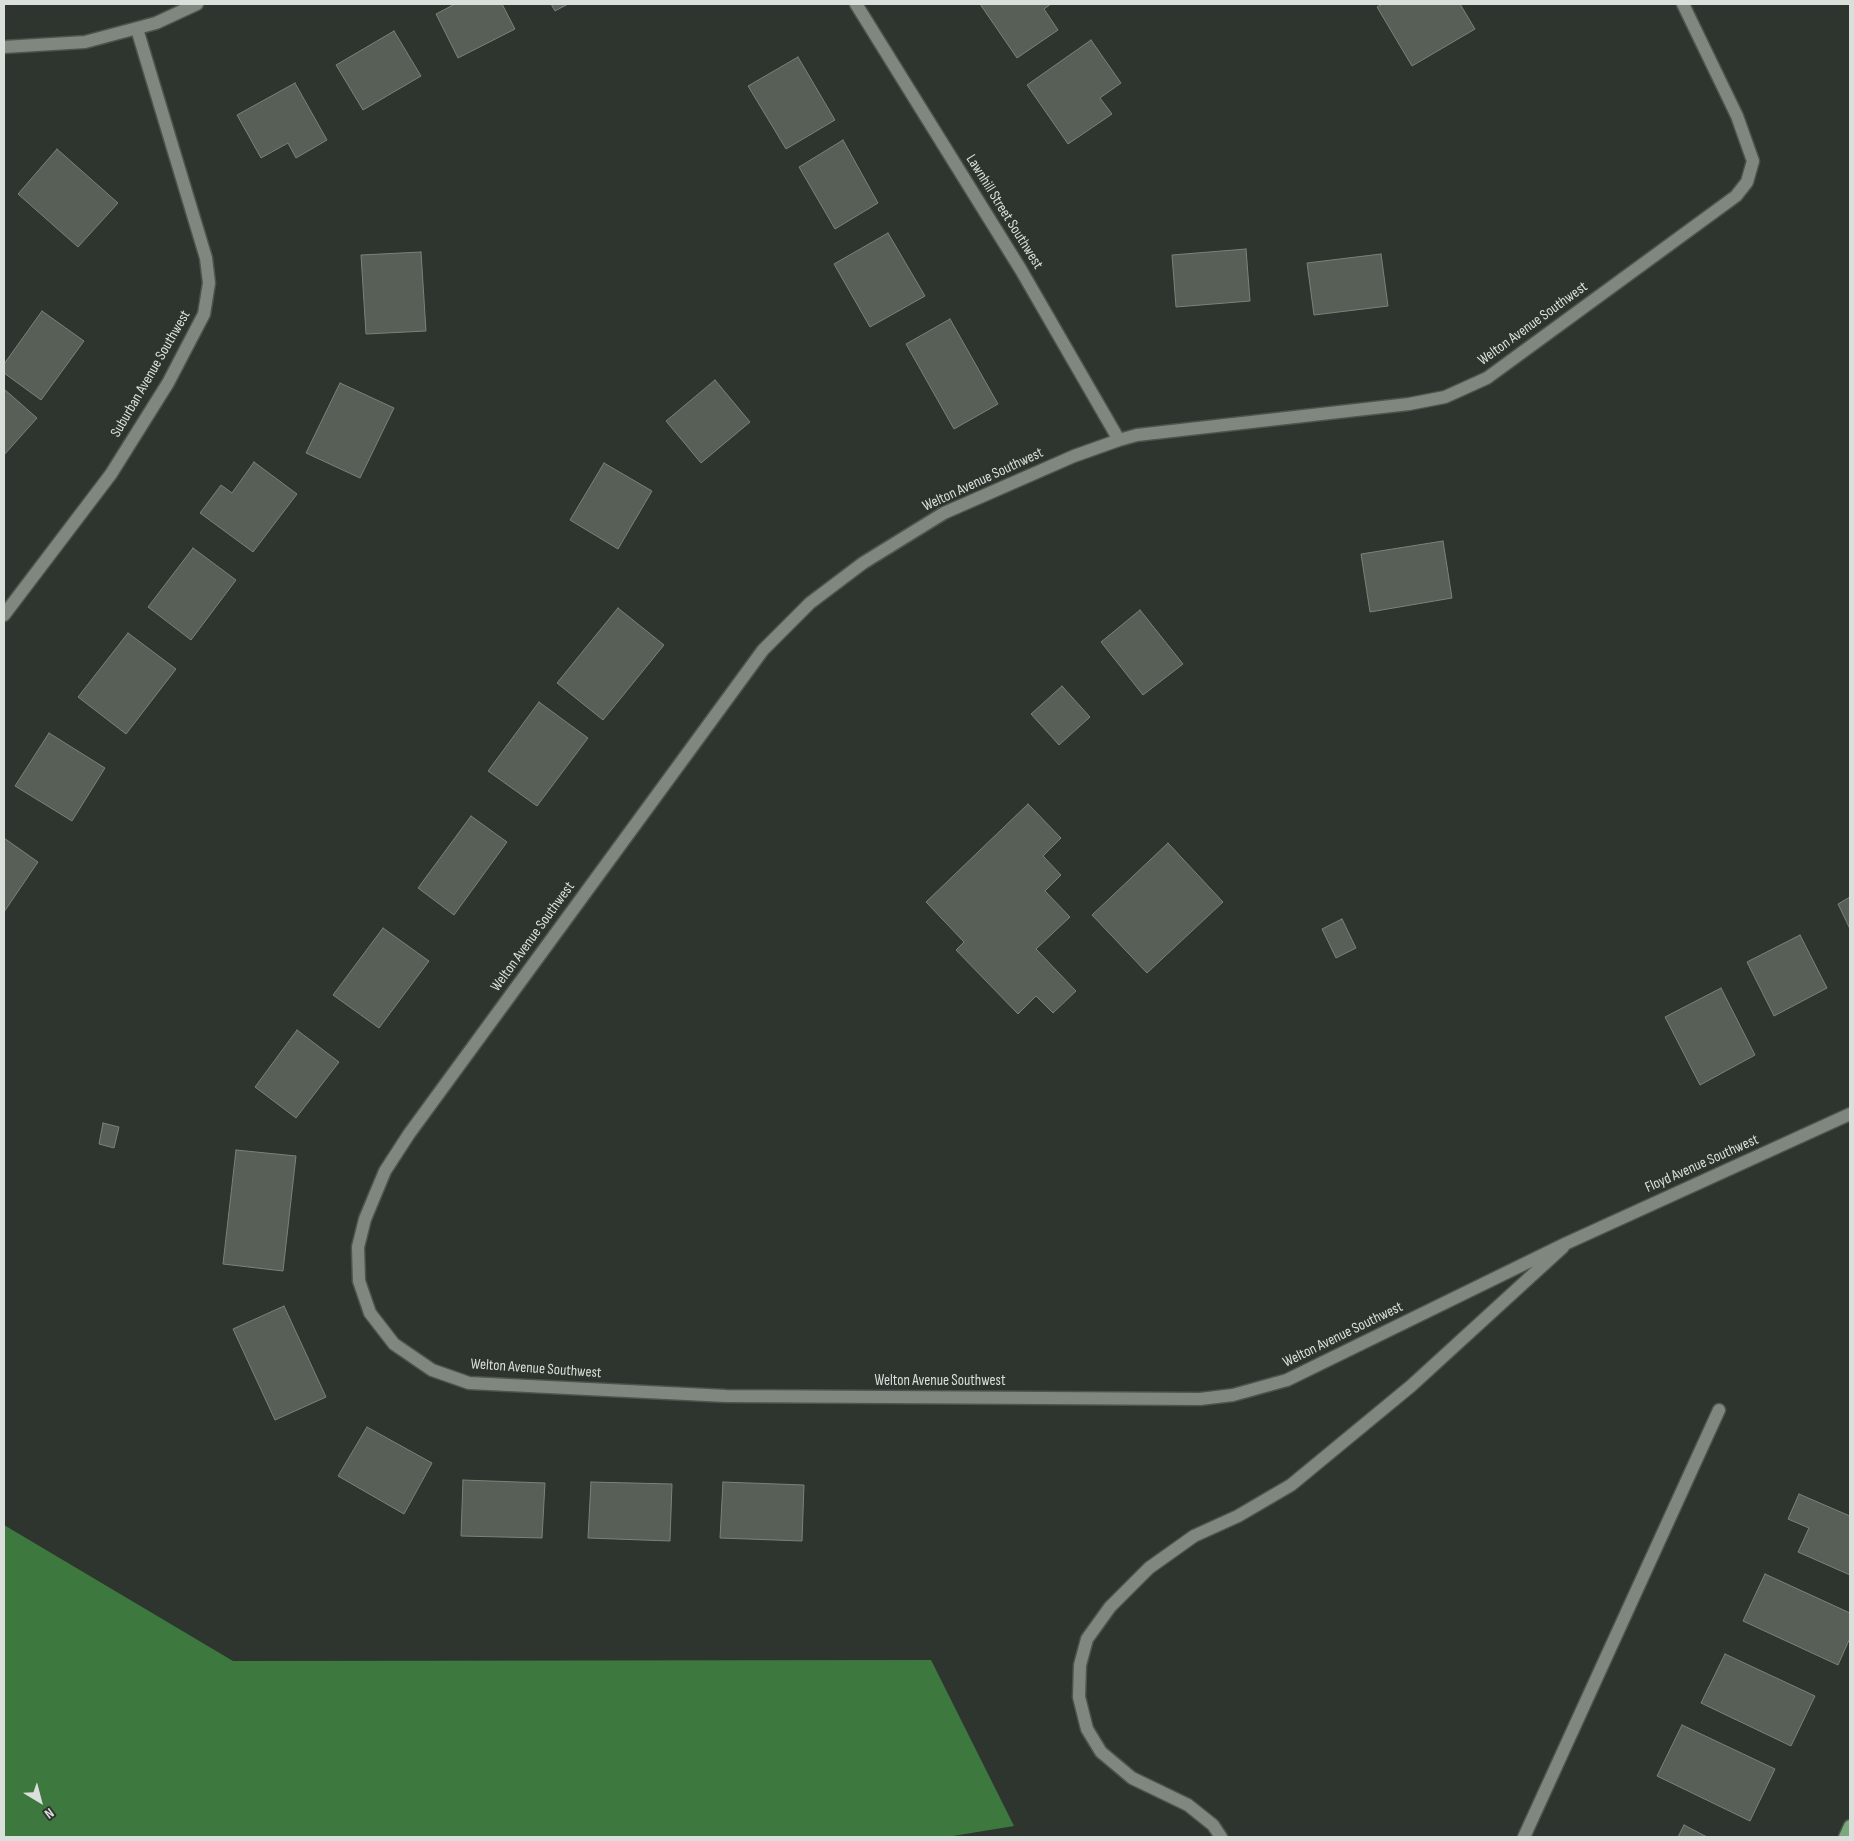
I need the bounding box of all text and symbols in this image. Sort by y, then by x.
street label: Lawnhill Street Southwest [962,151,1046,273]
street label: Welton Avenue Southwest [1475,278,1591,370]
street label: Suburban Avenue Southwest [107,307,195,441]
street label: Welton Avenue Southwest [920,444,1046,516]
street label: Welton Avenue Southwest [487,879,579,995]
street label: Floyd Avenue Southwest [1643,1131,1761,1197]
street label: Welton Avenue Southwest [1280,1298,1406,1372]
street label: Welton Avenue Southwest [470,1355,602,1383]
street label: Welton Avenue Southwest [874,1372,1006,1390]
north arrow [15,1776,65,1826]
text: N [41,1804,57,1822]

